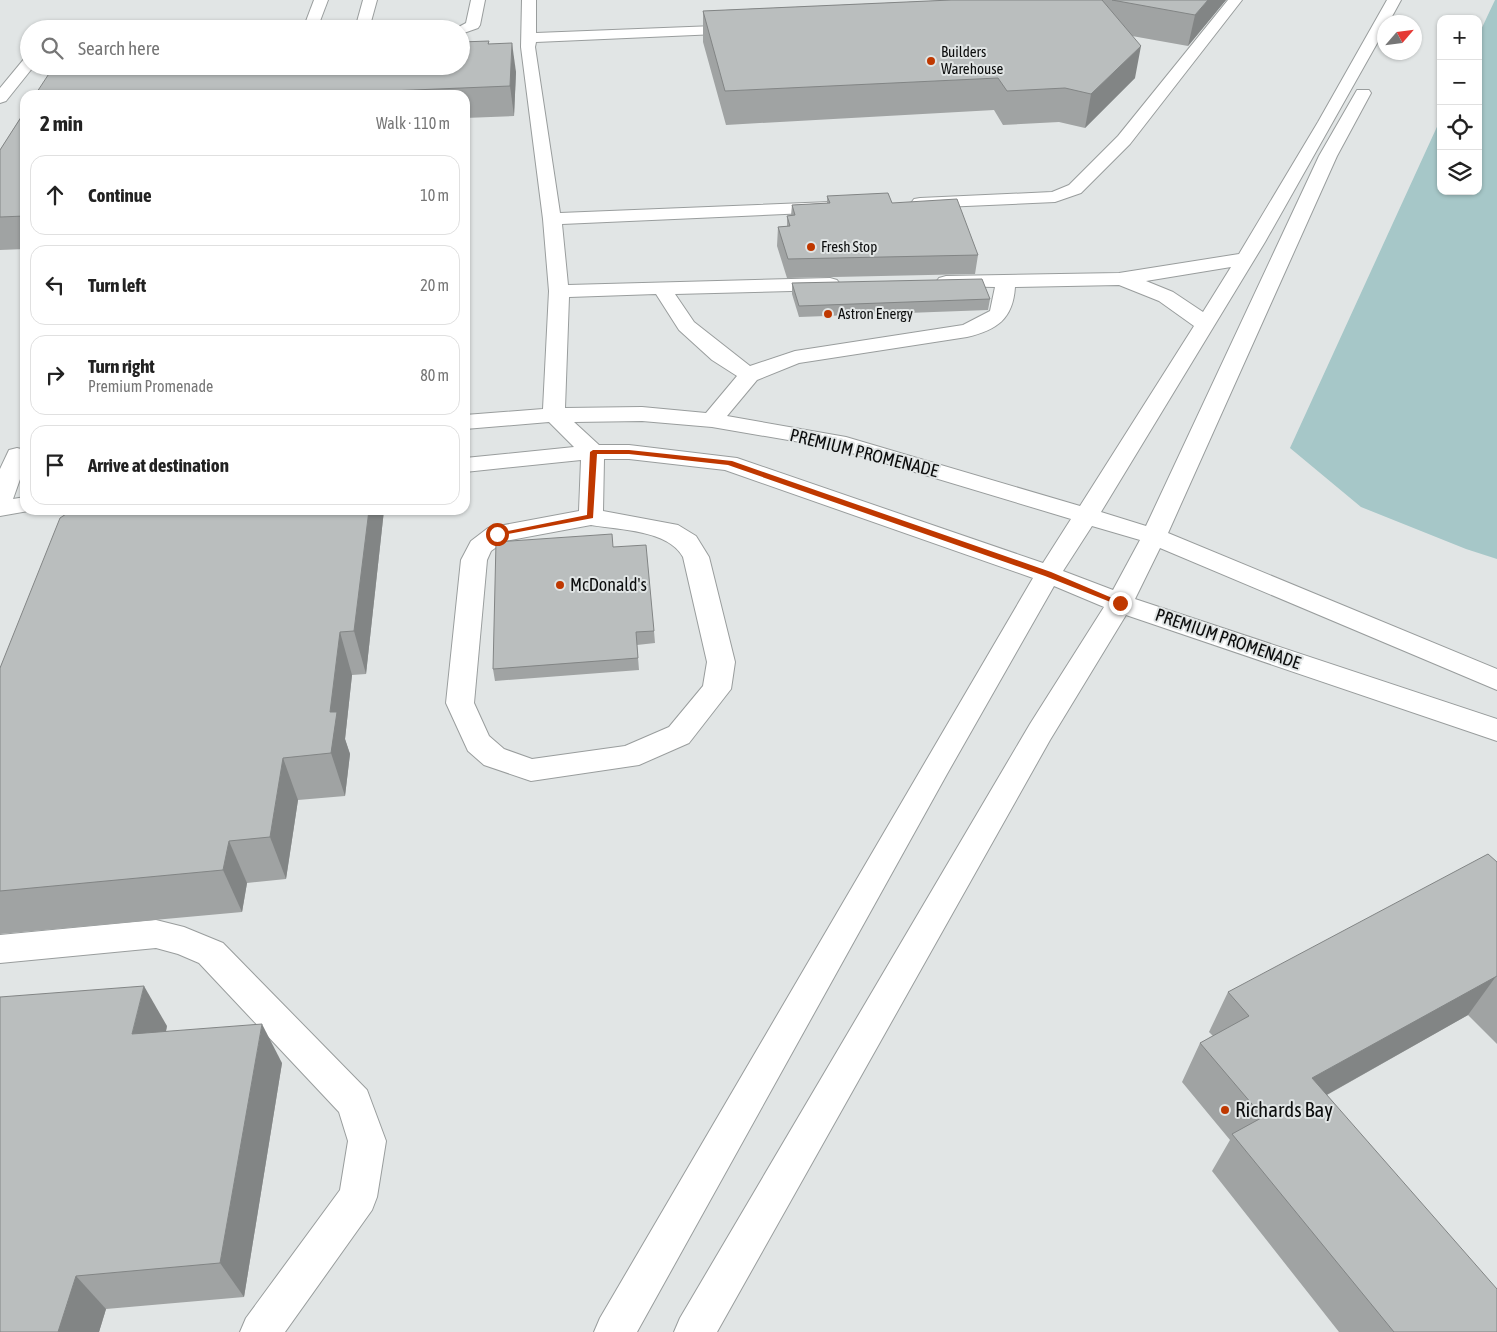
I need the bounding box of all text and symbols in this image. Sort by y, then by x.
north arrow [1377,15,1422,60]
map controls [1437,15,1482,195]
button: + [1437,15,1482,60]
search box [20,20,470,75]
icon: search [38,34,66,62]
text: Search here [78,37,160,59]
place label: Builders Warehouse [941,43,1004,77]
marker: Builders Warehouse [925,55,937,67]
button: − [1437,60,1482,105]
button: locate [1437,105,1482,150]
text: 2 min [40,111,83,135]
text: Walk · 110 m [376,114,450,132]
button: layers [1437,150,1482,195]
icon: ahead [41,181,69,209]
text: Continue [88,184,152,206]
text: 10 m [420,186,449,204]
place label: Fresh Stop [821,238,877,255]
marker: Fresh Stop [805,241,817,253]
icon: left [41,271,69,299]
text: Turn left [88,274,146,296]
text: 20 m [420,276,449,294]
place label: Astron Energy [838,305,913,322]
marker: Astron Energy [822,308,834,320]
text: Turn right [88,355,155,377]
icon: right [41,361,69,389]
text: 80 m [420,366,449,384]
text: Premium Promenade [88,377,213,395]
street label: PREMIUM PROMENADE [788,424,941,481]
icon: arrive [41,451,69,479]
text: Arrive at destination [88,454,229,476]
route start [486,523,509,546]
place label: McDonald's [570,574,647,595]
marker: McDonald's [554,579,566,591]
route end [1109,592,1132,615]
street label: PREMIUM PROMENADE [1153,604,1304,673]
place label: Richards Bay [1235,1097,1333,1121]
marker: Richards Bay [1219,1104,1231,1116]

